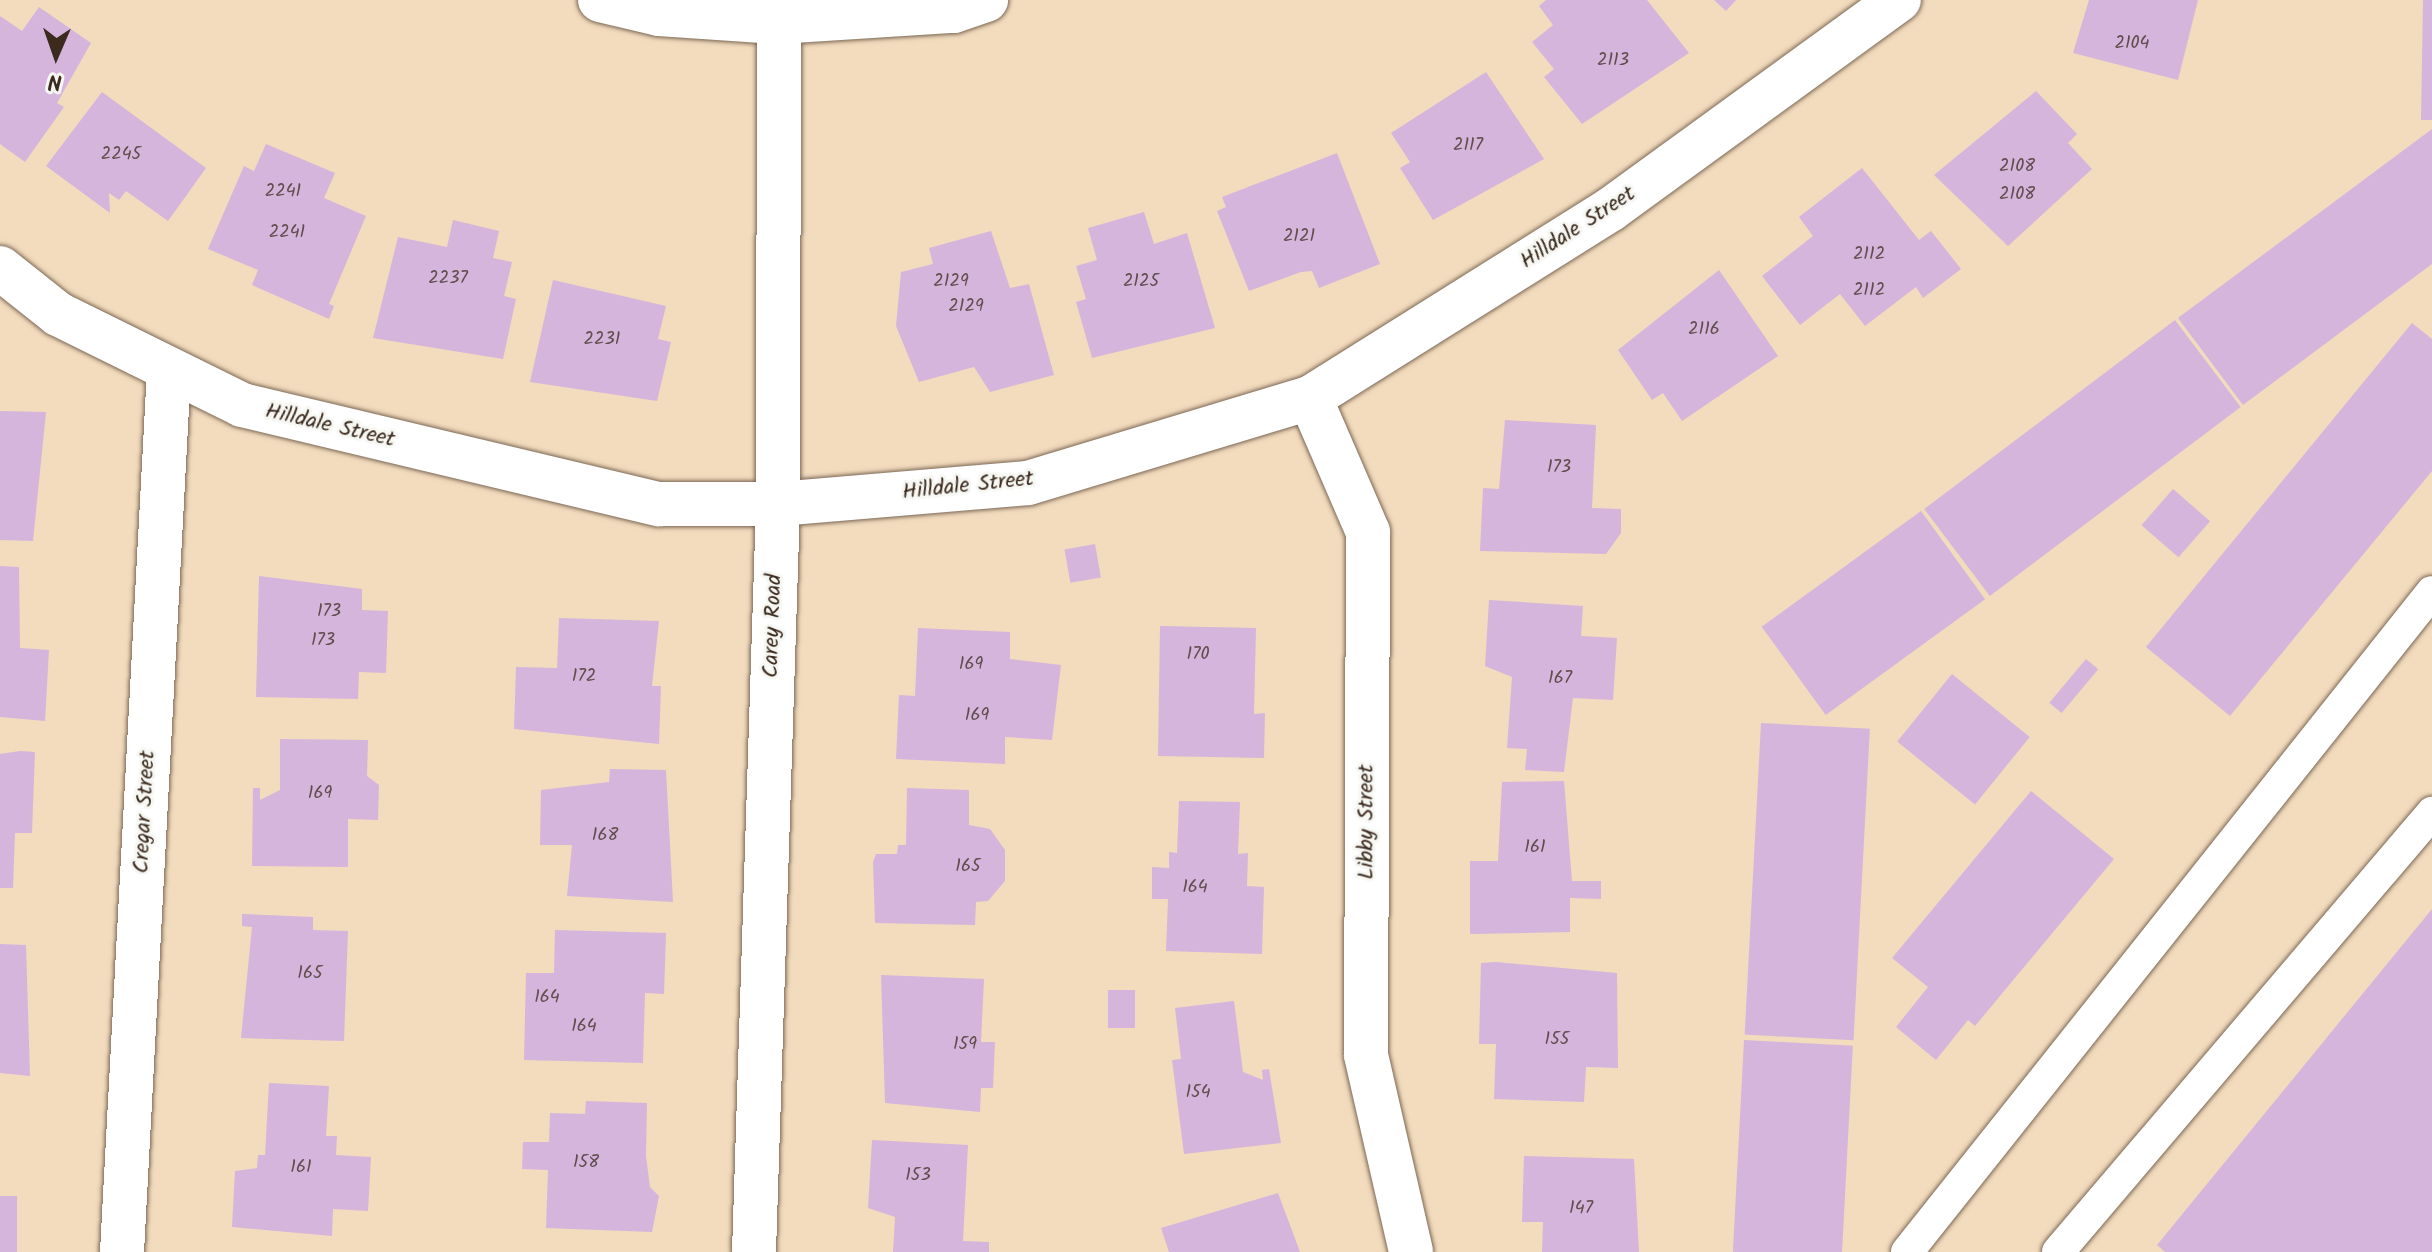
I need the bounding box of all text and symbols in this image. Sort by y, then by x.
north arrow [16,16,96,96]
house number: 2104 [2114,33,2150,55]
house number: 2113 [1597,50,1629,72]
text: N [48,63,63,98]
house number: 2117 [1453,135,1483,157]
house number: 2245 [101,144,141,166]
house number: 2108 [1999,156,2035,178]
house number: 2241 [265,181,301,203]
street label: Hilldale Street [1515,181,1641,275]
house number: 2108 [1999,184,2035,206]
house number: 2241 [269,222,305,244]
house number: 2121 [1283,226,1315,248]
house number: 2112 [1853,244,1885,266]
house number: 2237 [428,268,468,290]
house number: 2129 [933,271,969,293]
house number: 2125 [1123,271,1159,293]
house number: 2112 [1853,280,1885,302]
house number: 2129 [948,296,984,318]
house number: 2116 [1688,319,1720,341]
house number: 2231 [584,329,620,351]
street label: Hilldale Street [263,398,397,454]
house number: 173 [1547,457,1571,479]
street label: Hilldale Street [901,466,1035,506]
street label: Carey Road [758,574,788,678]
house number: 173 [317,601,341,623]
house number: 173 [311,630,335,652]
house number: 170 [1187,644,1209,666]
house number: 169 [959,654,983,676]
house number: 172 [572,666,596,688]
house number: 167 [1548,668,1572,690]
house number: 169 [965,705,989,727]
street label: Cregar Street [129,750,161,874]
street label: Libby Street [1354,764,1380,880]
house number: 169 [308,783,332,805]
house number: 168 [592,825,618,847]
house number: 161 [1524,837,1546,859]
house number: 165 [955,856,981,878]
house number: 164 [1182,877,1208,899]
house number: 165 [297,963,323,985]
house number: 164 [534,987,560,1009]
house number: 164 [571,1016,597,1038]
house number: 155 [1545,1029,1569,1051]
house number: 159 [953,1034,977,1056]
house number: 154 [1185,1082,1211,1104]
house number: 158 [573,1152,599,1174]
house number: 161 [290,1157,312,1179]
house number: 153 [905,1165,931,1187]
house number: 147 [1569,1198,1593,1220]

